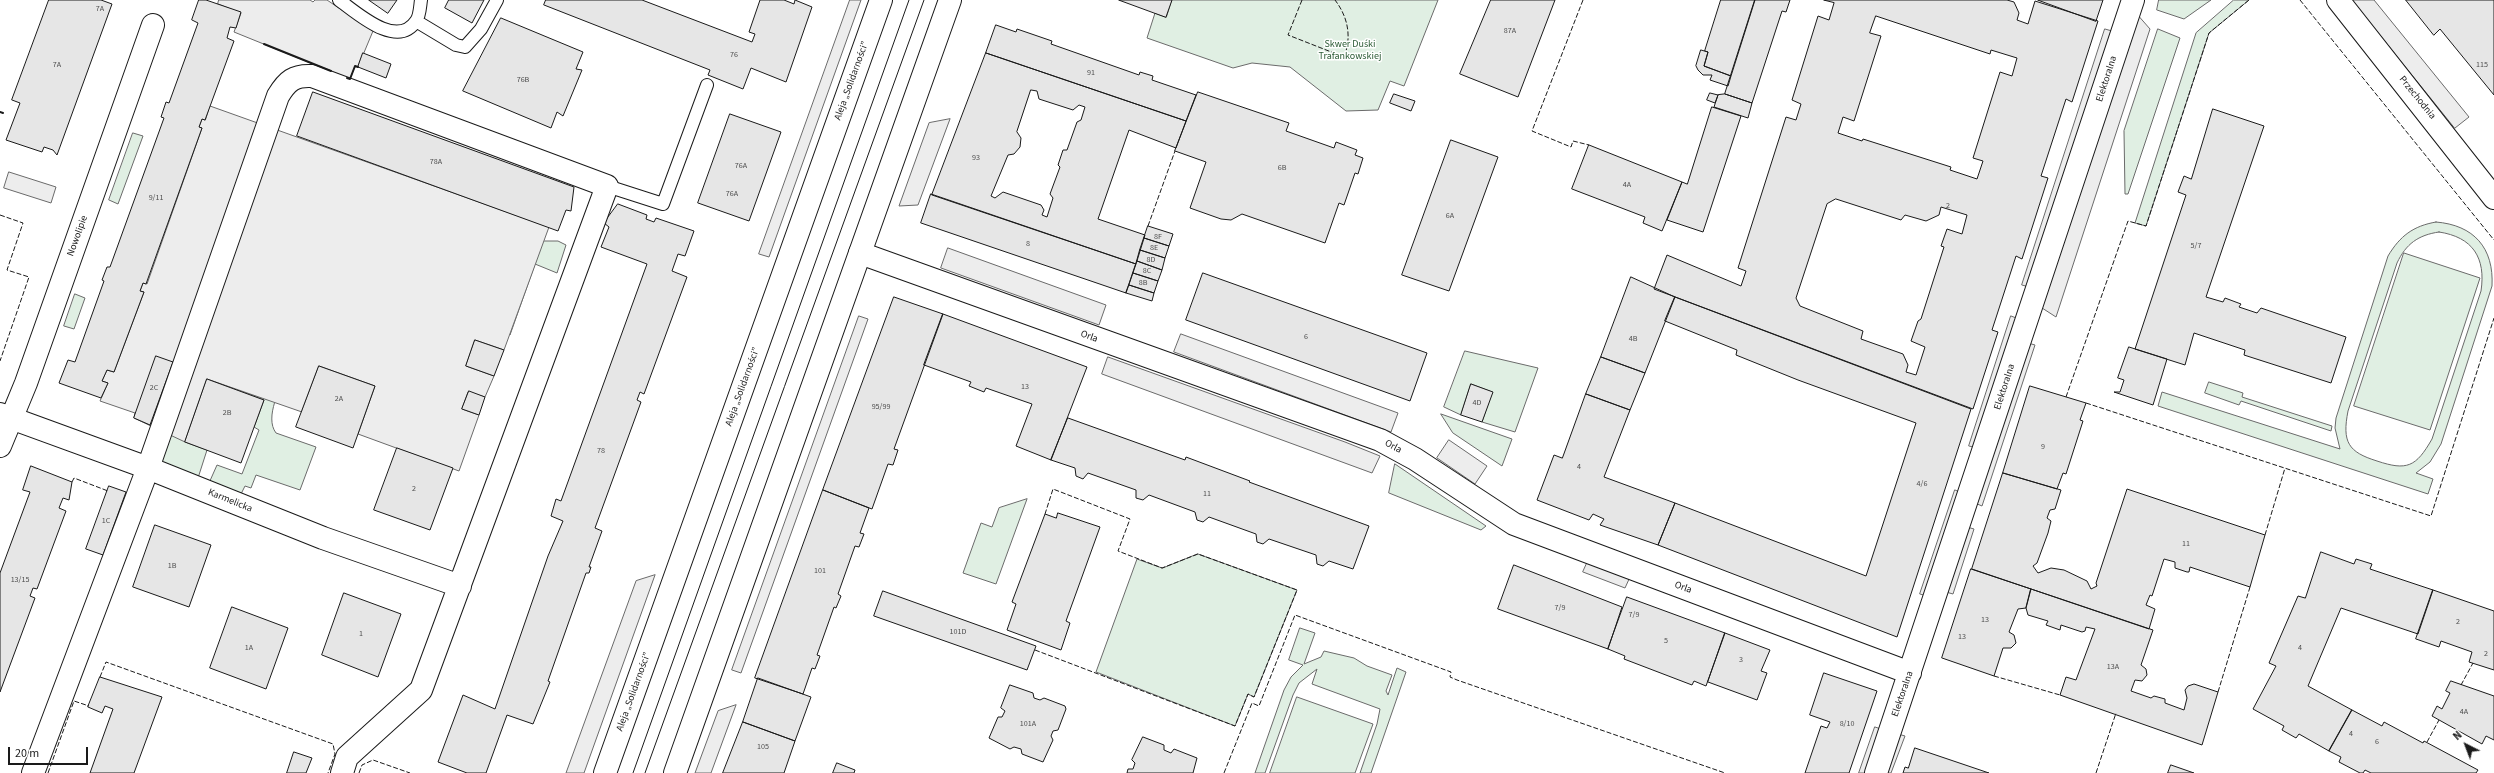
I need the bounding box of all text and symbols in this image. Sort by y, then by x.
house number: 7A [96,4,104,14]
house number: 87A [1504,26,1516,36]
park label: Skwer Duśki Trafankowskiej [1319,39,1381,62]
street label: Aleja „Solidarności” [832,40,872,122]
house number: 76 [730,50,738,60]
street label: Elektoralna [2094,55,2120,103]
house number: 7A [53,60,61,70]
house number: 115 [2476,60,2488,70]
house number: 91 [1087,68,1095,78]
street label: Przechodnia [2396,74,2438,122]
house number: 76B [517,75,529,85]
house number: 93 [972,153,980,163]
house number: 78A [430,157,442,167]
house number: 76A [735,161,747,171]
house number: 6B [1278,163,1286,173]
house number: 4A [1623,180,1631,190]
house number: 76A [726,189,738,199]
house number: 9/11 [149,193,163,203]
house number: 2 [1946,201,1950,211]
house number: 6A [1446,211,1454,221]
street label: Nowolipie [65,214,91,258]
house number: 8F [1154,232,1162,242]
house number: 8 [1026,239,1030,249]
house number: 5/7 [2191,241,2201,251]
house number: 8E [1150,243,1158,253]
house number: 8D [1147,255,1155,265]
house number: 8C [1143,266,1151,276]
house number: 8B [1139,278,1147,288]
street label: Orla [1079,328,1099,346]
house number: 6 [1304,332,1308,342]
house number: 4B [1629,334,1637,344]
street label: Aleja „Solidarności” [723,346,763,428]
street label: Elektoralna [1992,363,2018,411]
house number: 13 [1021,382,1029,392]
house number: 2C [150,383,158,393]
house number: 2A [335,394,343,404]
house number: 4D [1473,398,1481,408]
house number: 95/99 [872,402,890,412]
house number: 2B [223,408,231,418]
street label: Orla [1382,438,1404,456]
house number: 9 [2041,442,2045,452]
house number: 78 [597,446,605,456]
house number: 4 [1577,462,1581,472]
house number: 4/6 [1917,479,1927,489]
house number: 2 [412,484,416,494]
street label: Karmelicka [206,487,254,515]
house number: 11 [1203,489,1211,499]
house number: 1C [102,516,110,526]
house number: 11 [2182,539,2190,549]
house number: 1B [168,561,176,571]
house number: 101 [814,566,826,576]
house number: 13/15 [11,575,29,585]
street label: Orla [1673,579,1693,597]
house number: 7/9 [1555,603,1565,613]
house number: 7/9 [1629,610,1639,620]
house number: 13 [1981,615,1989,625]
house number: 2 [2456,617,2460,627]
house number: 101D [950,627,966,637]
house number: 1 [359,629,363,639]
house number: 13 [1958,632,1966,642]
house number: 5 [1664,636,1668,646]
house number: 1A [245,643,253,653]
house number: 4 [2298,643,2302,653]
house number: 2 [2484,649,2488,659]
street label: Aleja „Solidarności” [614,651,654,733]
house number: 3 [1739,655,1743,665]
house number: 13A [2107,662,2119,672]
street label: Elektoralna [1890,670,1916,718]
house number: 4A [2460,707,2468,717]
house number: 101A [1020,719,1036,729]
house number: 8/10 [1840,719,1854,729]
north arrow [2446,725,2486,765]
text: N [2450,728,2465,744]
house number: 4 [2349,729,2353,739]
house number: 6 [2375,737,2379,747]
scale bar [10,739,90,765]
house number: 105 [757,742,769,752]
text: 20 m [15,745,39,762]

